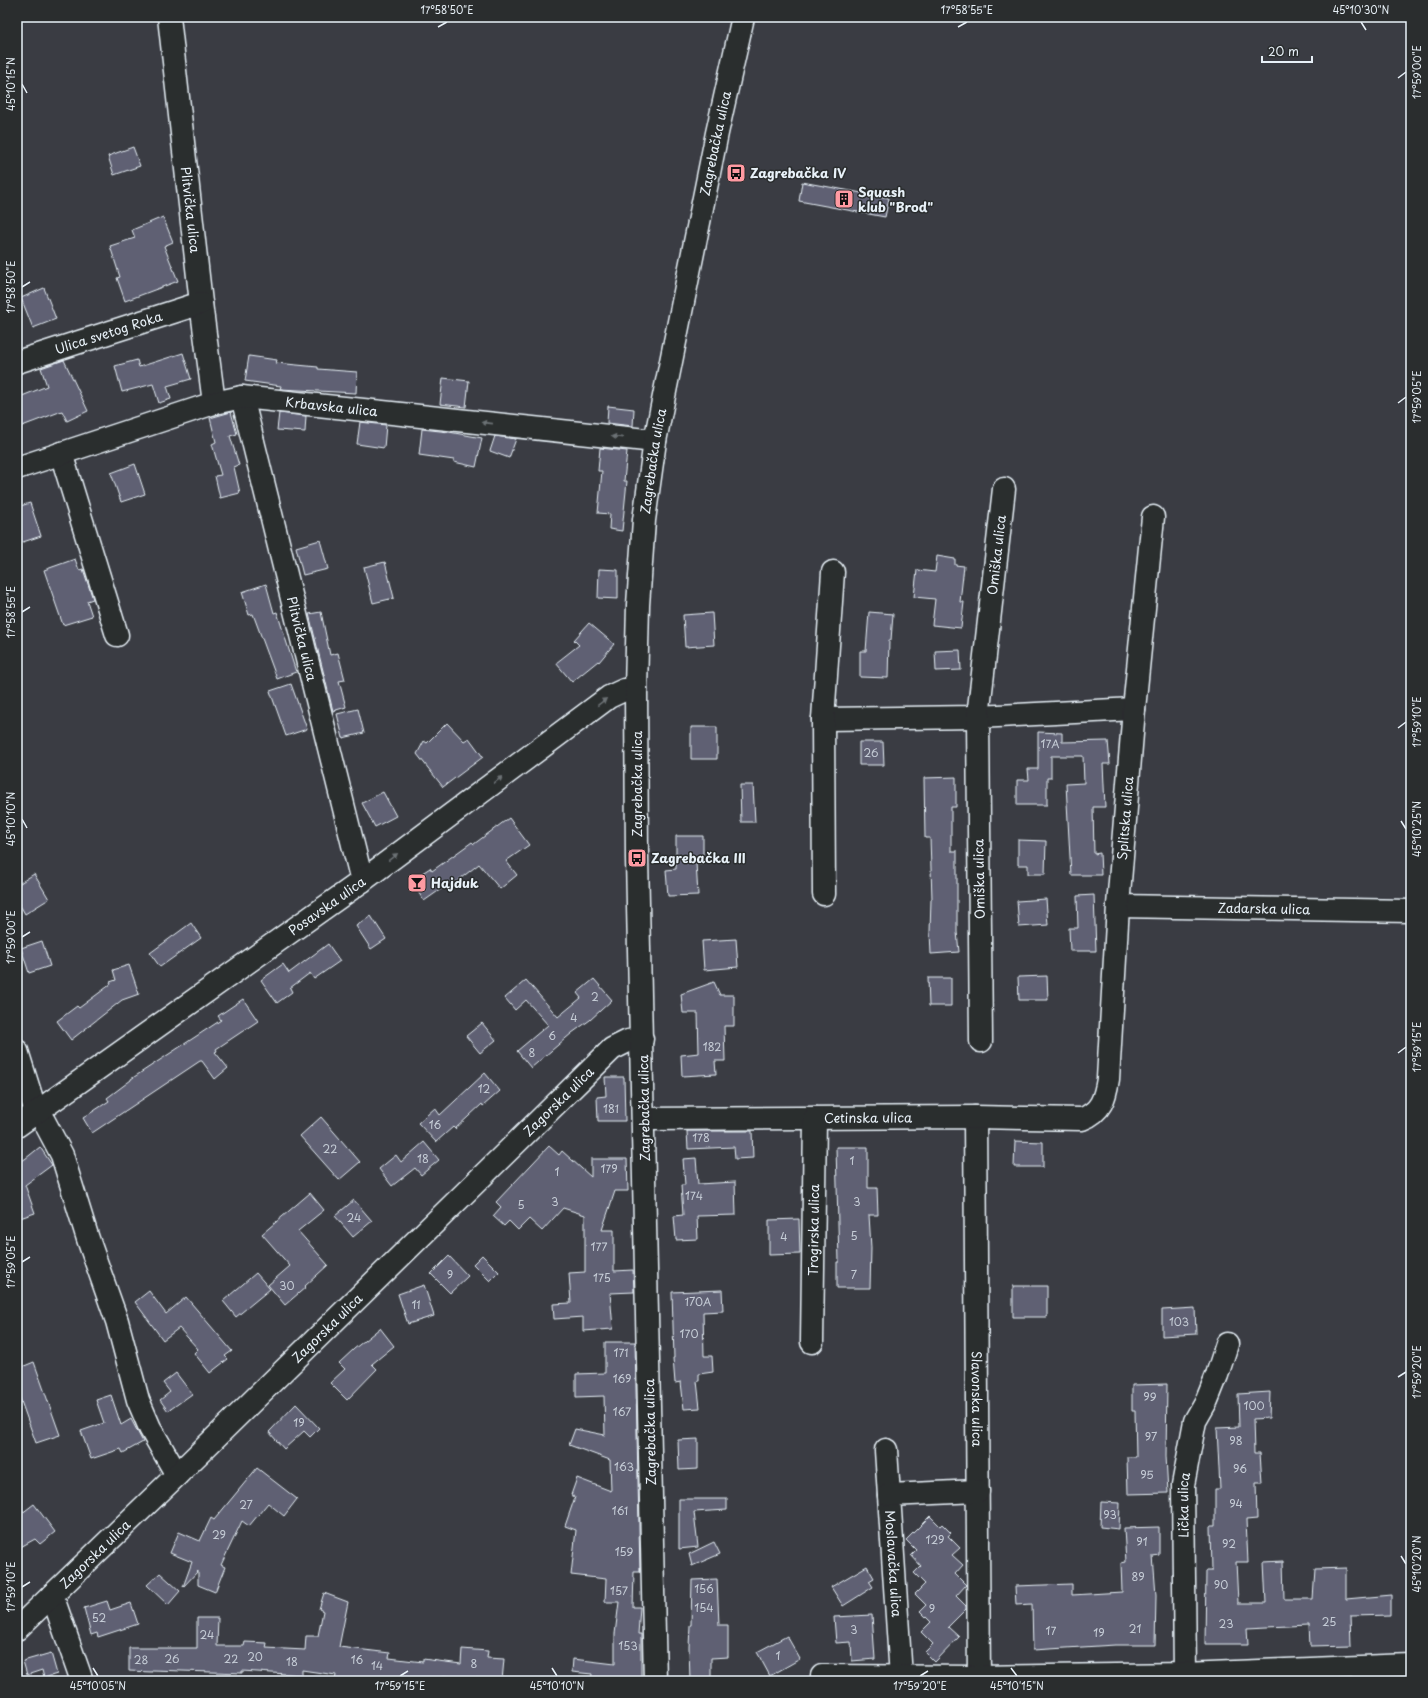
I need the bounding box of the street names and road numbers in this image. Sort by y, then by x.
street label: Zagrebačka ulica [695,88,735,197]
street label: Plitvička ulica [177,166,205,255]
street label: Ulica svetog Roka [52,306,165,358]
street label: Krbavska ulica [284,392,379,420]
street label: Zagrebačka ulica [635,406,671,515]
street label: Omiška ulica [982,513,1010,596]
street label: Plitvička ulica [283,594,322,684]
street label: Zagrebačka ulica [627,730,646,837]
street label: Splitska ulica [1112,775,1138,861]
street label: Omiška ulica [968,838,989,919]
street label: Posavska ulica [284,871,370,940]
street label: Zadarska ulica [1218,898,1311,918]
street label: Zagrebačka ulica [633,1054,654,1161]
street label: Zagorska ulica [519,1062,598,1140]
street label: Cetinska ulica [824,1107,913,1127]
street label: Trogirska ulica [803,1183,823,1276]
street label: Zagorska ulica [287,1288,367,1367]
street label: Slavonska ulica [968,1351,987,1448]
street label: Zagrebačka ulica [639,1378,660,1485]
street label: Lička ulica [1173,1470,1194,1538]
street label: Moslavačka ulica [881,1510,907,1619]
street label: Zagorska ulica [55,1514,135,1592]

